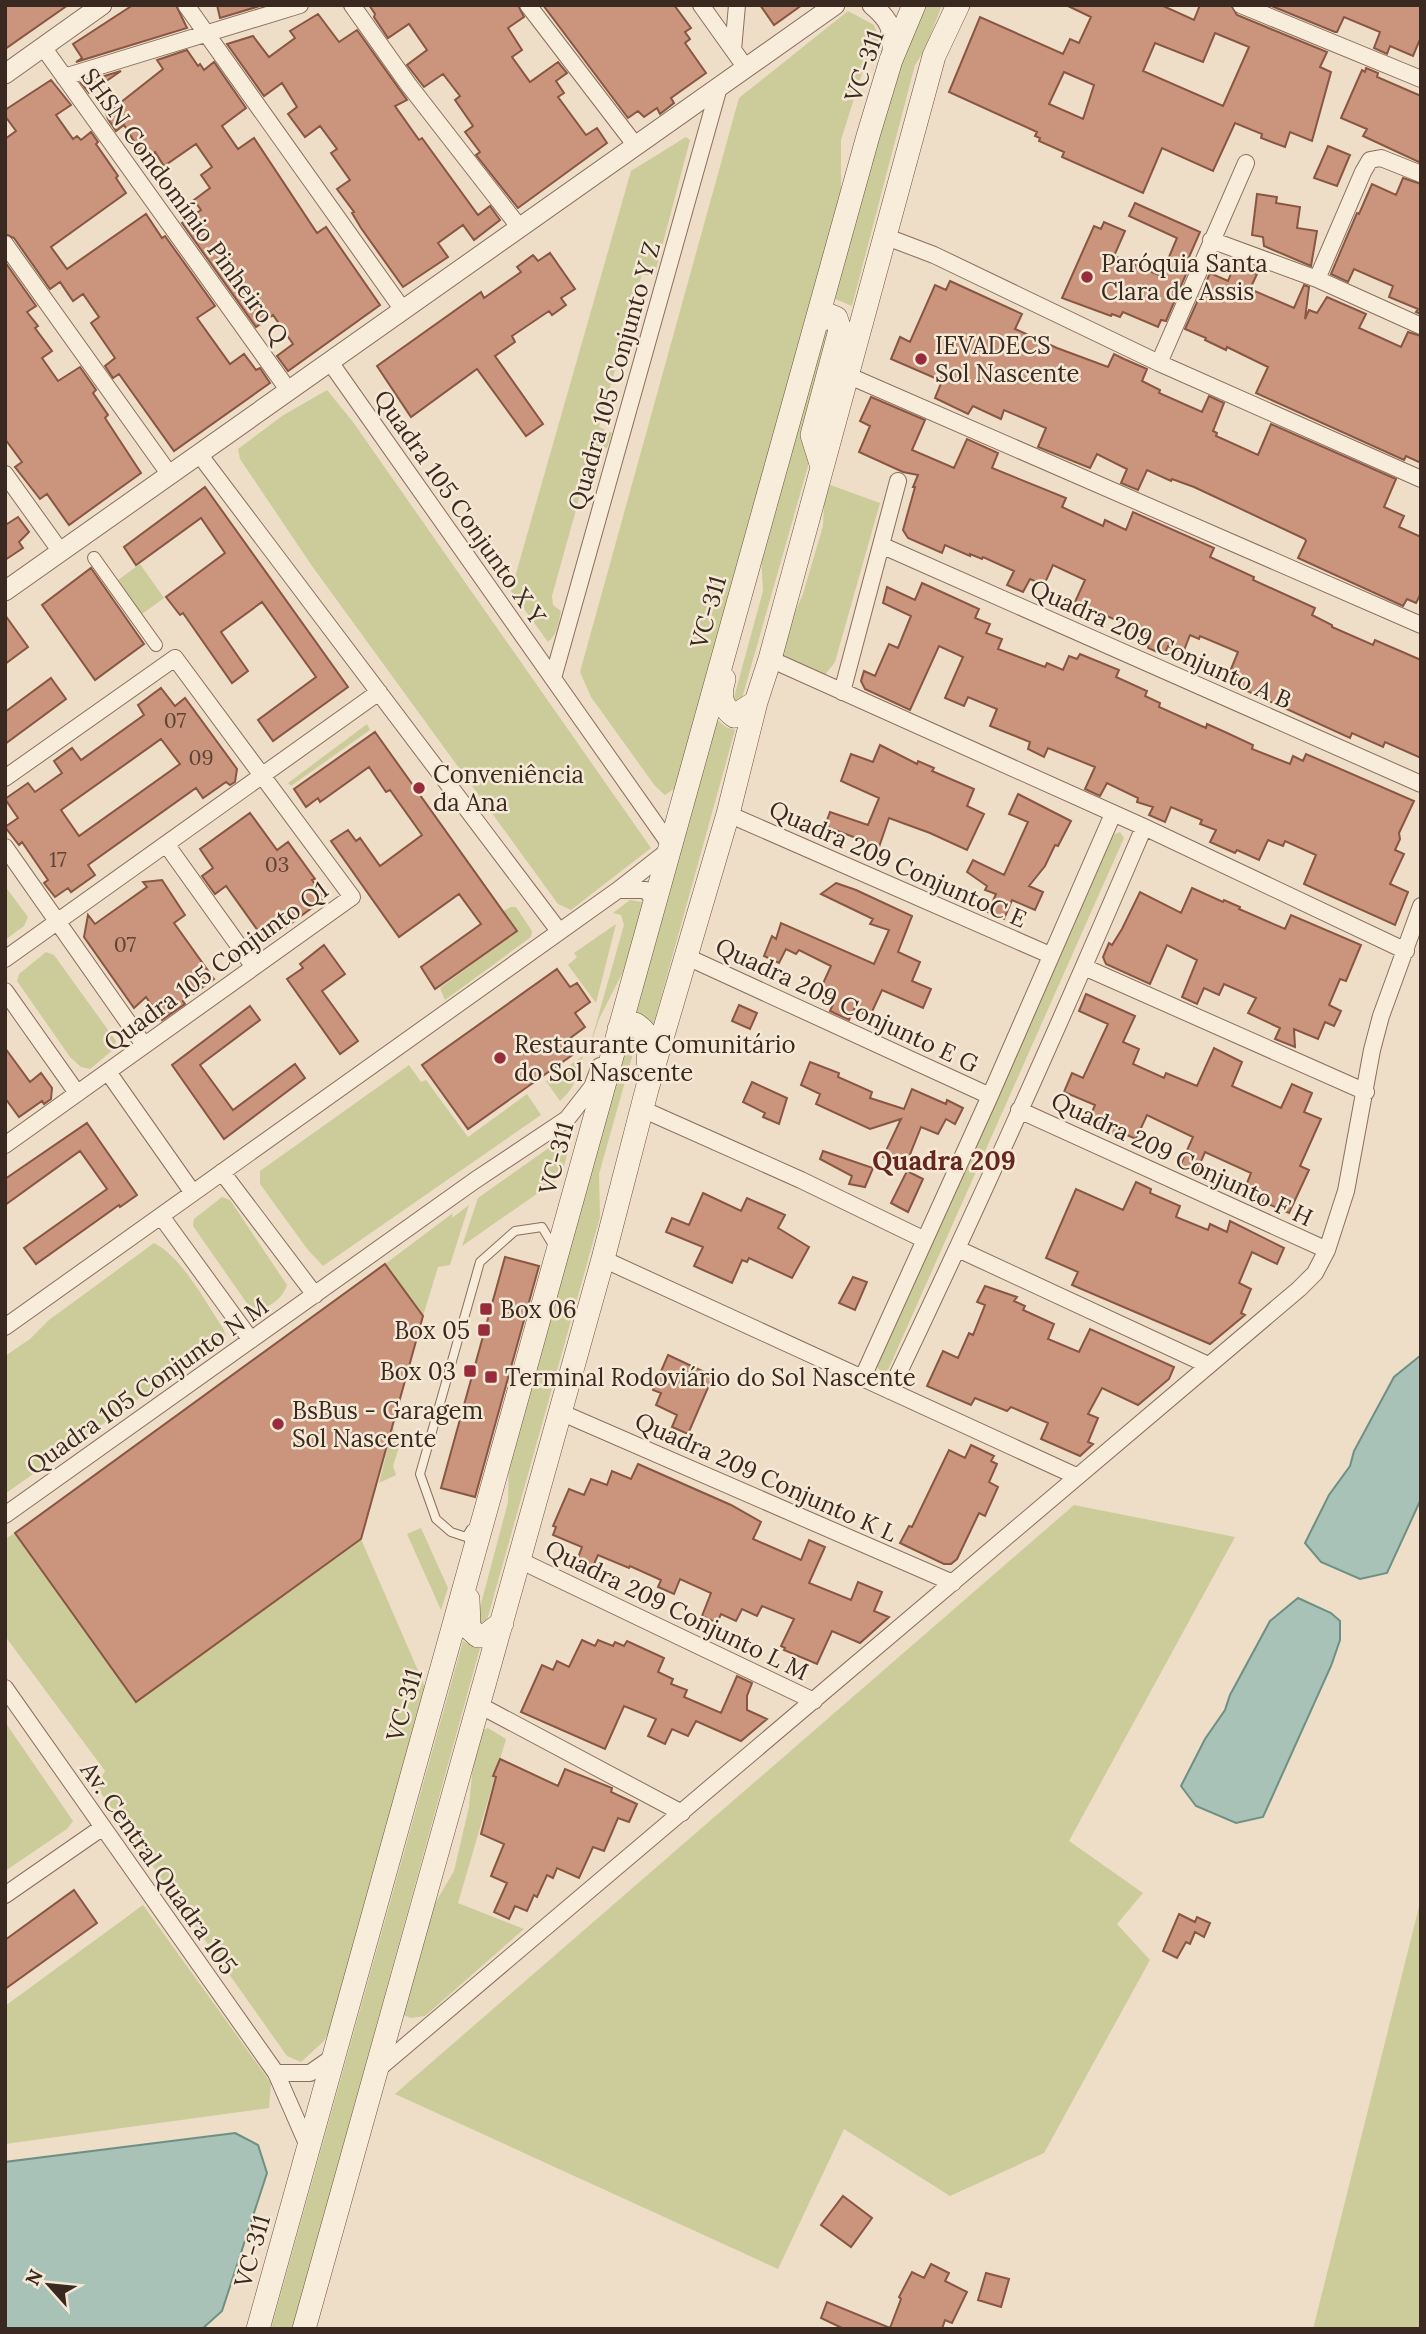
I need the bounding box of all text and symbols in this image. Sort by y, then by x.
street label: VC-311 [837,26,891,107]
street label: SHSN Condomínio Pinheiro Q [74,62,296,350]
street label: Quadra 105 Conjunto Y Z [561,238,667,514]
place label: Paróquia Santa Clara de Assis [1101,248,1268,307]
marker: Paróquia Santa Clara de Assis [1079,269,1095,285]
place label: IEVADECS Sol Nascente [935,330,1079,389]
marker: IEVADECS Sol Nascente [913,351,929,367]
street label: Quadra 105 Conjunto X Y [367,384,553,631]
street label: VC-311 [683,572,733,653]
street label: Quadra 209 Conjunto A B [1025,572,1297,716]
house number: 07 [164,707,186,734]
house number: 09 [188,744,214,771]
place label: Conveniência da Ana [433,759,584,818]
marker: Conveniência da Ana [411,780,427,796]
street label: Quadra 209 ConjuntoC E [764,793,1032,935]
house number: 17 [49,846,67,873]
house number: 03 [265,851,289,878]
street label: Quadra 105 Conjunto Q1 [98,874,334,1058]
street label: Quadra 209 Conjunto E G [711,930,983,1080]
house number: 07 [114,931,136,958]
place label: Restaurante Comunitário do Sol Nascente [514,1029,796,1088]
marker: Restaurante Comunitário do Sol Nascente [492,1050,508,1066]
street label: Quadra 209 Conjunto F H [1046,1085,1318,1233]
street label: VC-311 [531,1118,581,1199]
district label: Quadra 209 [872,1144,1016,1177]
street label: Quadra 105 Conjunto N M [20,1291,274,1481]
place label: Box 06 [500,1294,577,1325]
marker: Box 06 [478,1301,494,1317]
place label: Box 05 [394,1315,470,1346]
marker: Box 05 [476,1322,492,1338]
place label: Box 03 [380,1356,456,1387]
place label: Terminal Rodoviário do Sol Nascente [505,1362,916,1393]
marker: Box 03 [462,1363,478,1379]
marker: Terminal Rodoviário do Sol Nascente [483,1369,499,1385]
place label: BsBus - Garagem Sol Nascente [292,1395,483,1454]
street label: Quadra 209 Conjunto K L [630,1405,902,1549]
marker: BsBus - Garagem Sol Nascente [270,1416,286,1432]
street label: Quadra 209 Conjunto L M [540,1533,814,1687]
street label: VC-311 [379,1665,429,1746]
street label: Av. Central Quadra 105 [73,1755,244,1980]
street label: VC-311 [227,2211,277,2292]
north arrow [14,2250,84,2320]
text: N [20,2265,48,2289]

